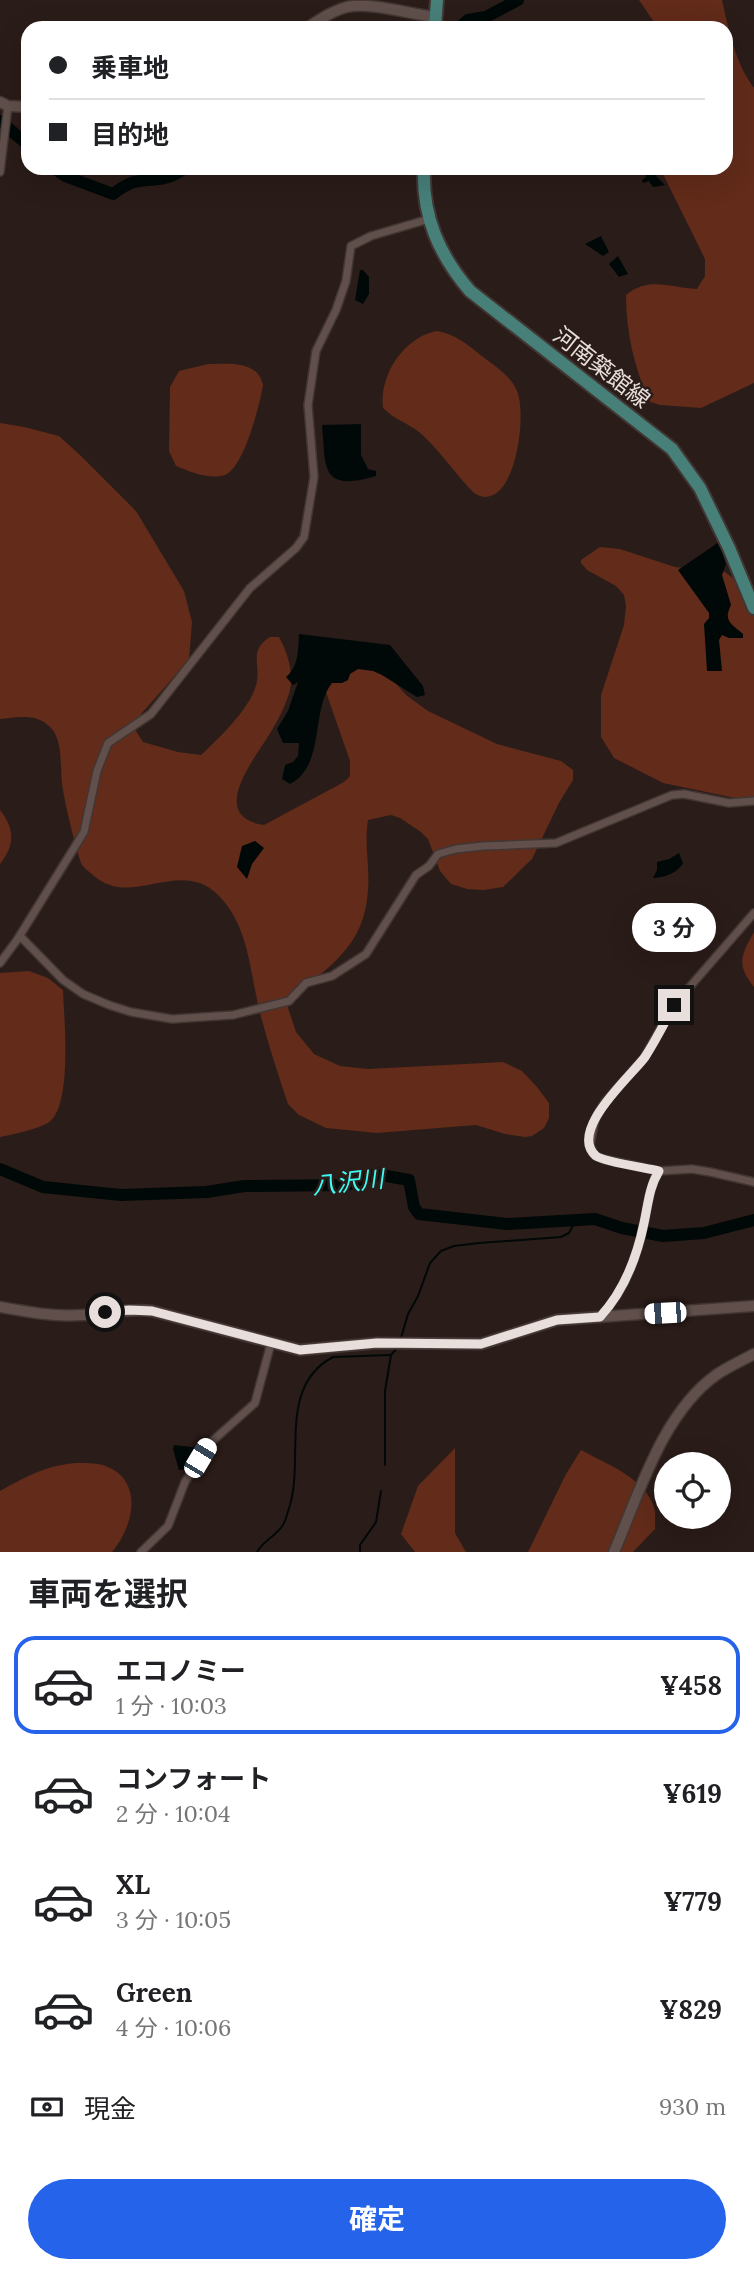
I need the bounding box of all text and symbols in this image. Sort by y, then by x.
text: 乗車地 [91,51,169,84]
text: 目的地 [91,118,169,151]
street label: 河南築館線 [548,320,656,414]
callout: 3 分 [632,904,716,953]
text: 3 分 [653,913,695,942]
route end [658,989,690,1021]
water label: 八沢川 [311,1163,388,1201]
route start [89,1296,121,1328]
car [644,1301,687,1325]
car [181,1435,220,1481]
map controls [654,1452,731,1529]
button: locate [654,1452,731,1529]
text: 車両を選択 [28,1573,188,1614]
icon: car [32,1654,95,1717]
text: エコノミー [116,1654,246,1687]
text: ¥458 [660,1669,722,1702]
text: 1 分 · 10:03 [116,1691,227,1720]
icon: car [32,1762,95,1825]
text: コンフォート [116,1762,271,1795]
text: ¥619 [663,1777,722,1810]
text: 2 分 · 10:04 [116,1799,230,1828]
text: XL [116,1868,150,1901]
icon: car [32,1870,95,1933]
text: ¥779 [663,1885,722,1918]
text: 3 分 · 10:05 [116,1905,231,1934]
text: Green [116,1976,192,2009]
icon: car [32,1978,95,2041]
text: ¥829 [660,1993,722,2026]
text: 4 分 · 10:06 [116,2013,231,2042]
icon: cash [28,2088,66,2126]
text: 現金 [84,2092,136,2125]
text: 930 m [659,2092,726,2121]
button: 確定 [28,2179,726,2259]

